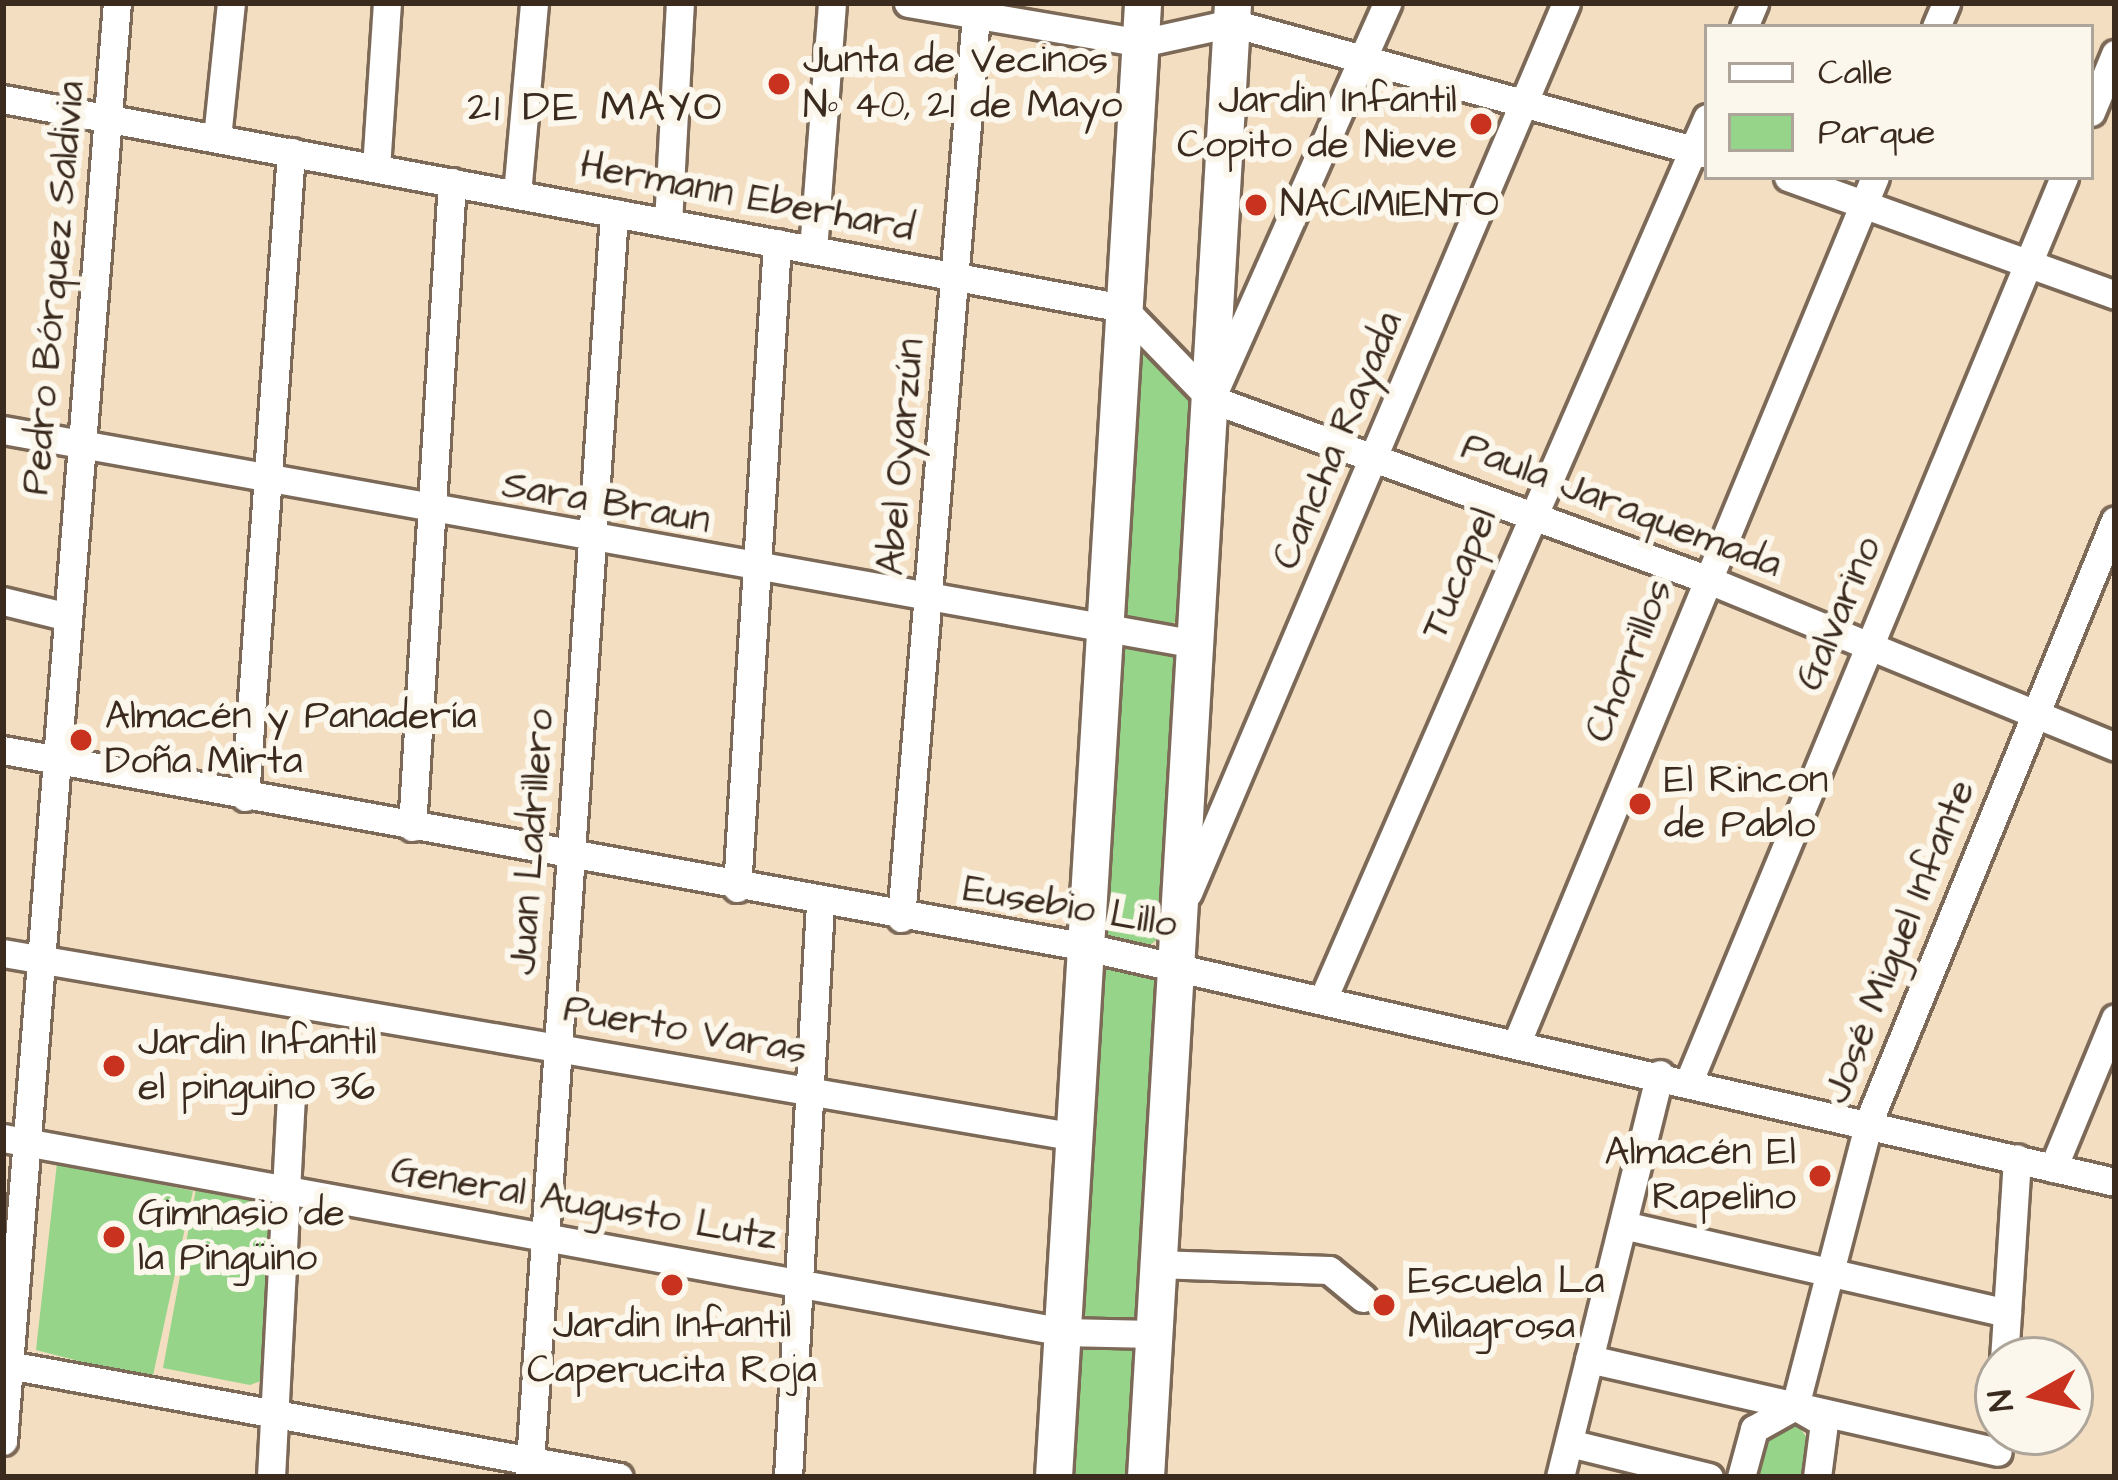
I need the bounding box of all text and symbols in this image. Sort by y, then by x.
legend [1704,24,2094,180]
place label: Junta de Vecinos Nº 40, 21 de Mayo [803,39,1122,130]
text: Calle [1818,47,1893,98]
marker: Junta de Vecinos Nº 40, 21 de Mayo [766,71,792,97]
street label: Pedro Bórquez Saldivia [14,79,96,497]
place label: Jardin Infantil Copito de Nieve [1177,79,1457,170]
district label: 21 DE MAYO [467,83,725,133]
text: Parque [1818,107,1935,158]
marker: Jardin Infantil Copito de Nieve [1468,111,1494,137]
street label: Hermann Eberhard [576,143,918,253]
place label: NACIMIENTO [1280,182,1499,228]
marker: NACIMIENTO [1243,192,1269,218]
street label: Cancha Rayada [1264,305,1414,577]
street label: Abel Oyarzún [868,337,936,577]
street label: Paula Jaraquemada [1454,424,1788,590]
street label: Sara Braun [498,463,714,545]
street label: Tucapel [1412,502,1508,646]
street label: Galvarino [1787,530,1893,698]
street label: Chorrillos [1576,573,1684,749]
place label: Almacén y Panadería Doña Mirta [105,695,477,786]
street label: Juan Ladrillero [500,707,566,977]
marker: Almacén y Panadería Doña Mirta [68,727,94,753]
place label: El Rincon de Pablo [1664,759,1828,850]
street label: José Miguel Infante [1814,773,1986,1111]
marker: El Rincon de Pablo [1627,791,1653,817]
street label: Eusebio Lillo [960,866,1180,950]
street label: Puerto Varas [560,987,810,1075]
place label: Jardin Infantil el pinguino 36 [138,1021,377,1112]
marker: Jardin Infantil el pinguino 36 [101,1053,127,1079]
place label: Almacén El Rapelino [1605,1131,1796,1222]
street label: General Augusto Lutz [387,1148,781,1262]
marker: Almacén El Rapelino [1807,1163,1833,1189]
place label: Gimnasio de la Pingüino [138,1192,345,1283]
marker: Gimnasio de la Pingüino [101,1224,127,1250]
place label: Escuela La Milagrosa [1408,1260,1605,1351]
marker: Jardin Infantil Caperucita Roja [659,1272,685,1298]
marker: Escuela La Milagrosa [1371,1292,1397,1318]
place label: Jardin Infantil Caperucita Roja [527,1304,817,1395]
north arrow [1974,1336,2094,1456]
text: N [1977,1387,2026,1414]

